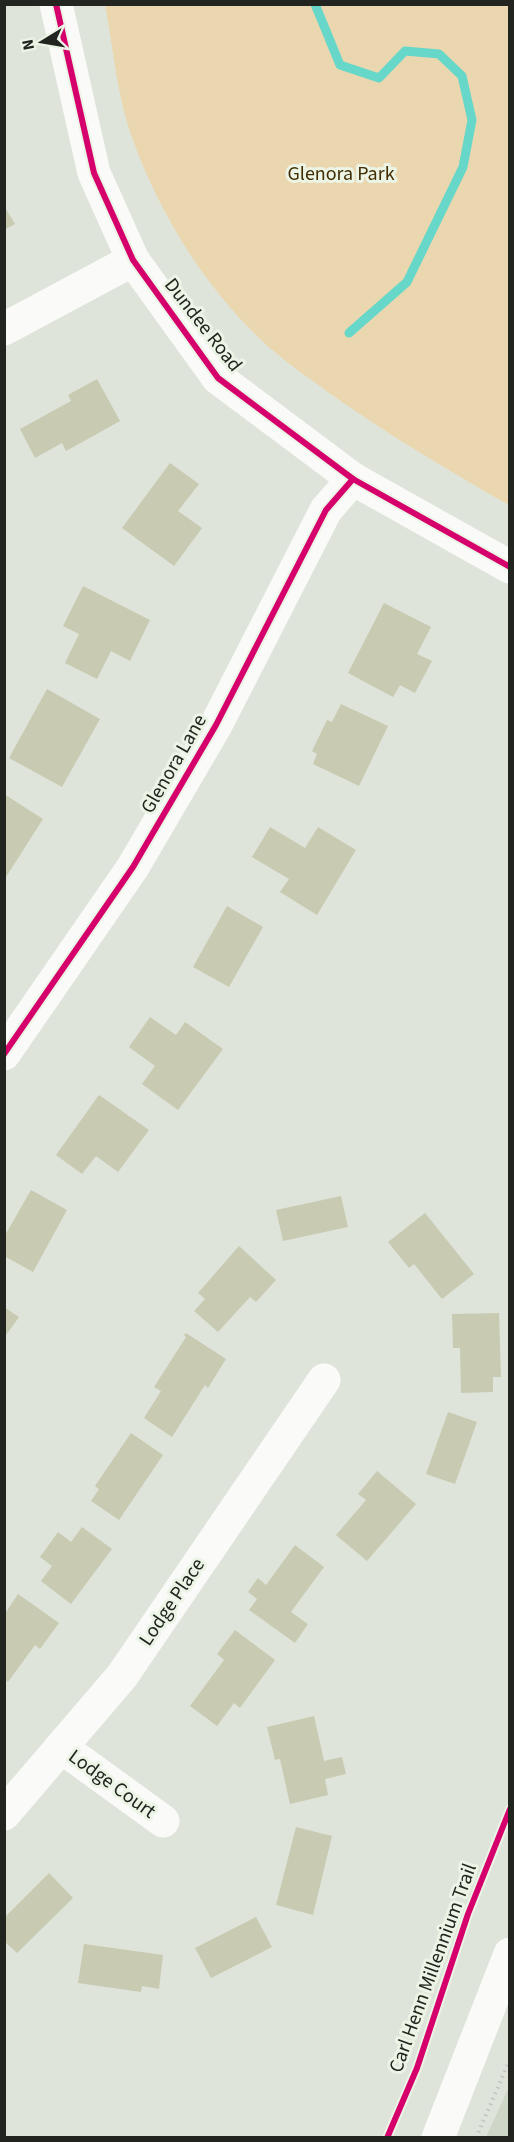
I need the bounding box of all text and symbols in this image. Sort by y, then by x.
north arrow [12,12,72,72]
text: N [16,37,40,52]
park label: Glenora Park [287,160,395,188]
street label: Dundee Road [157,272,249,378]
street label: Glenora Lane [134,709,214,819]
street label: Lodge Place [132,1553,212,1651]
street label: Lodge Court [63,1743,162,1825]
street label: Carl Henn Millennium Trail [382,1860,484,2076]

